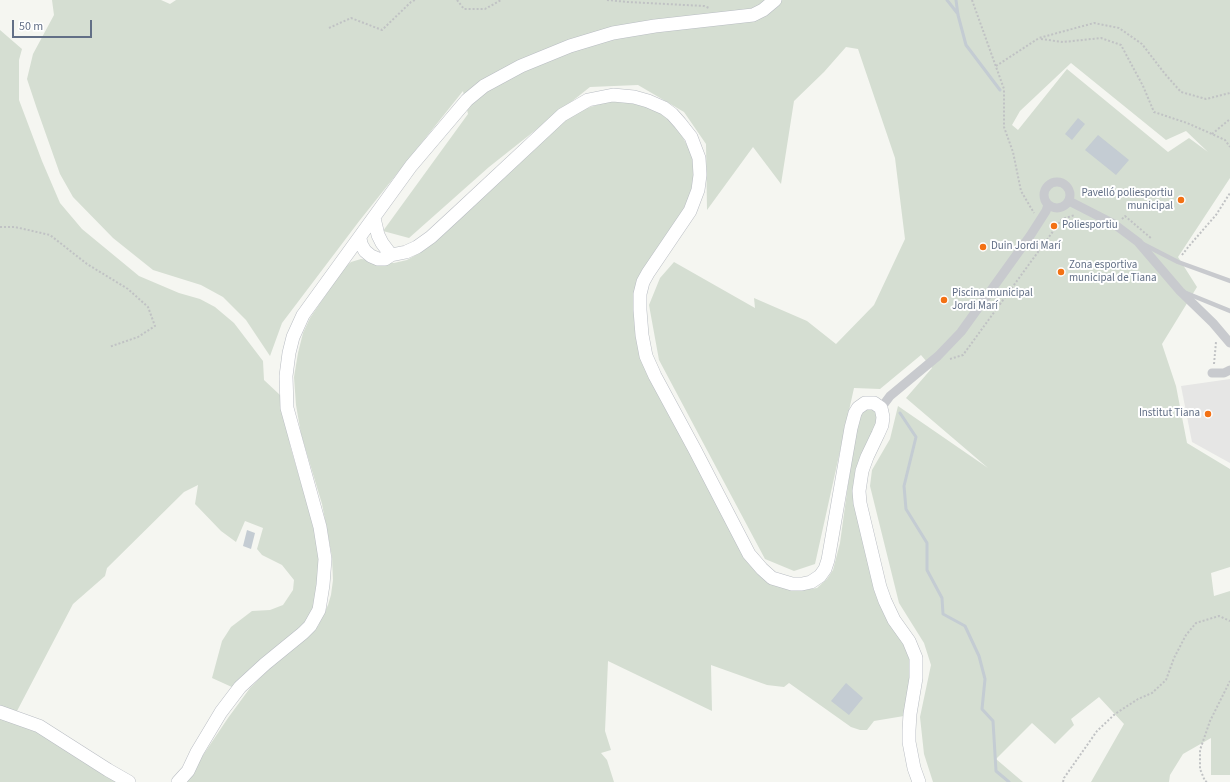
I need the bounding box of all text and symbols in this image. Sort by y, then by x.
scale bar [14,12,94,38]
text: 50 m [19,18,43,35]
place label: Pavelló poliesportiu municipal [1081,187,1173,213]
marker: Pavelló poliesportiu municipal [1176,195,1186,205]
place label: Poliesportiu [1062,219,1118,233]
marker: Poliesportiu [1049,221,1059,231]
place label: Duin Jordi Marí [991,240,1061,254]
marker: Duin Jordi Marí [978,242,988,252]
place label: Zona esportiva municipal de Tiana [1069,259,1157,285]
marker: Zona esportiva municipal de Tiana [1056,267,1066,277]
place label: Piscina municipal Jordi Marí [952,287,1033,313]
marker: Piscina municipal Jordi Marí [939,295,949,305]
place label: Institut Tiana [1139,407,1200,421]
marker: Institut Tiana [1203,409,1213,419]

